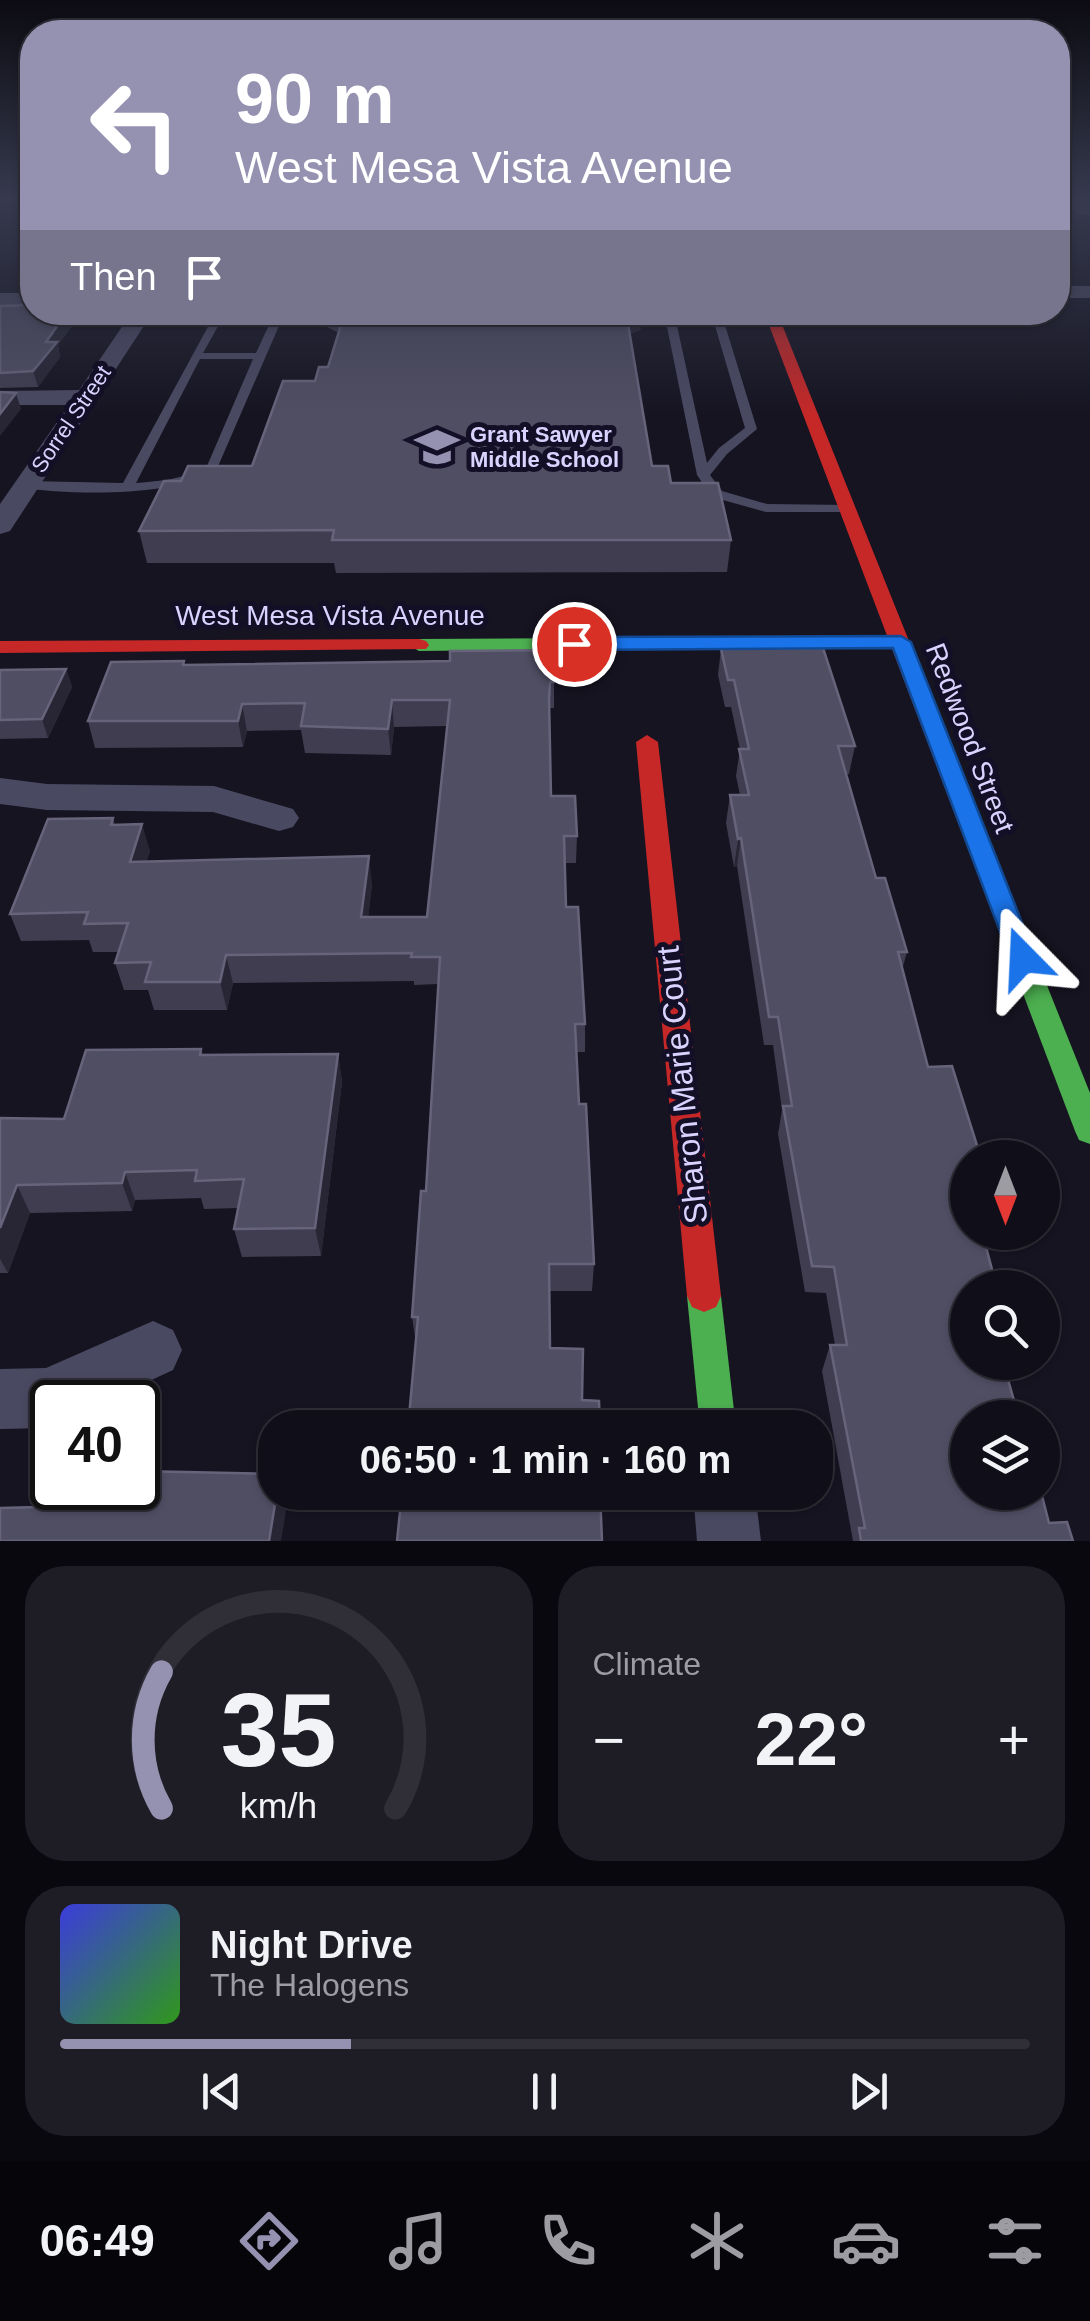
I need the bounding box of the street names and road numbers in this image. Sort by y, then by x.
street label: Sorrel Street [26,361,116,477]
street label: West Mesa Vista Avenue [175,600,485,631]
street label: Redwood Street [920,639,1021,837]
street label: Sharon Marie Court [649,944,714,1226]

